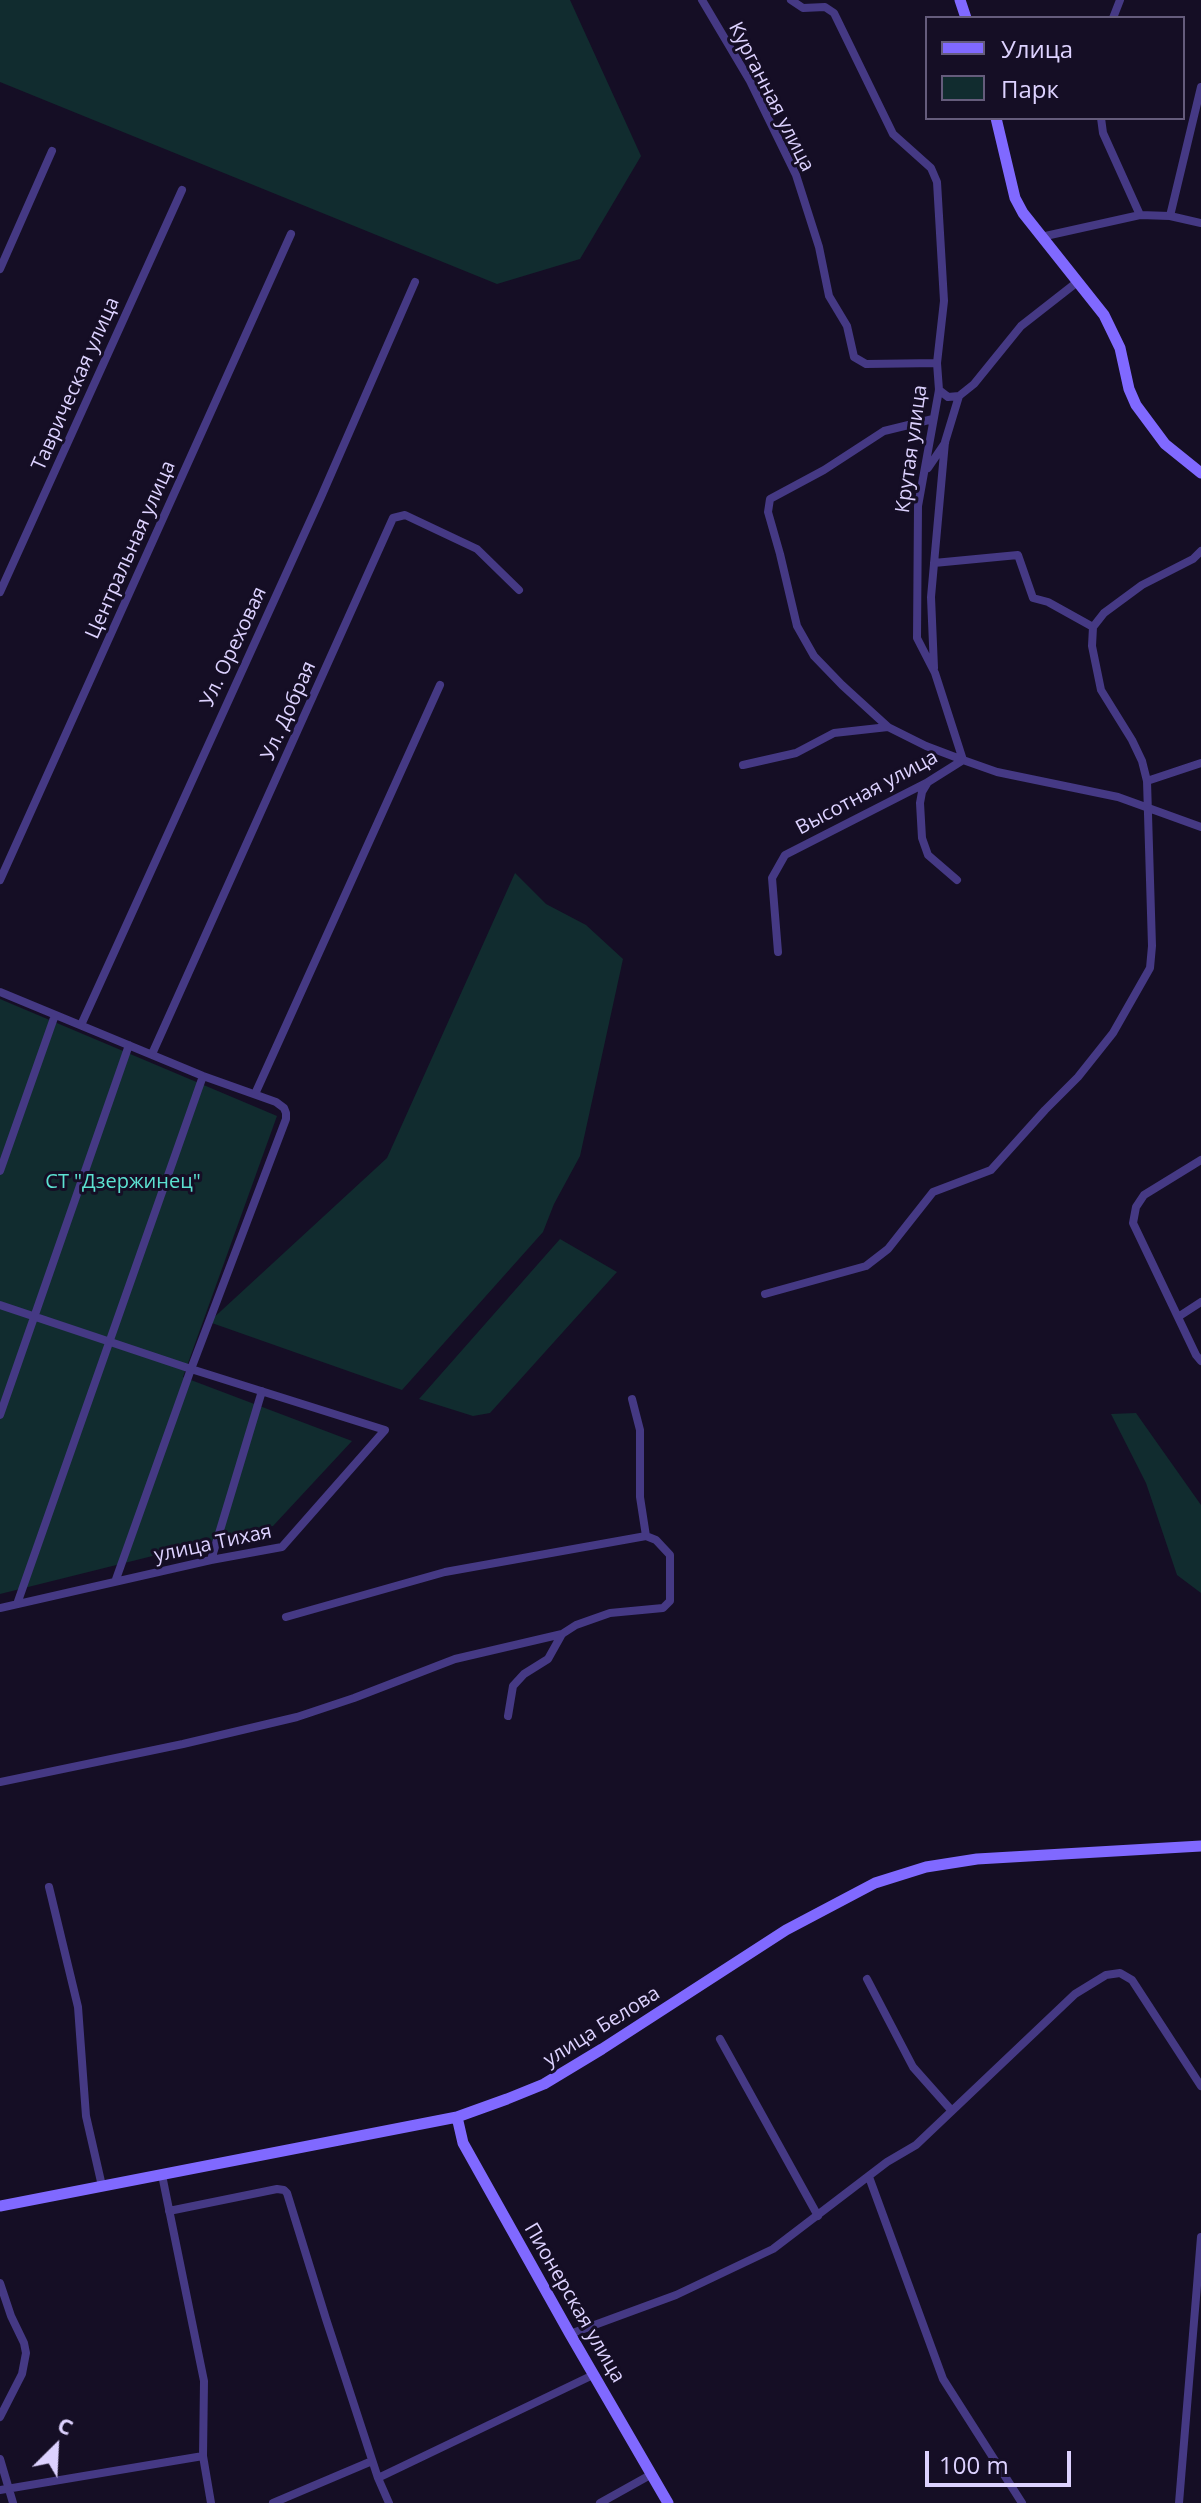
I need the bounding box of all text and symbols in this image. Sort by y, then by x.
legend [925,16,1185,120]
street label: Курганная улица [723,18,819,176]
text: Улица [1001,32,1073,65]
text: Парк [1001,72,1059,105]
street label: Таврическая улица [27,294,125,474]
street label: Крутая улица [891,383,933,515]
street label: Центральная улица [81,457,181,643]
street label: Ул. Ореховая [196,583,272,711]
street label: Ул. Добрая [256,658,322,764]
street label: Высотная улица [792,746,942,840]
park label: СТ "Дзержинец" [45,1170,201,1194]
street label: улица Тихая [152,1520,274,1568]
street label: улица Белова [539,1982,665,2072]
street label: Пионерская улица [518,2219,630,2387]
north arrow [16,2407,96,2487]
text: С [53,2409,78,2442]
scale bar [929,2435,1075,2485]
text: 100 m [939,2448,1009,2481]

